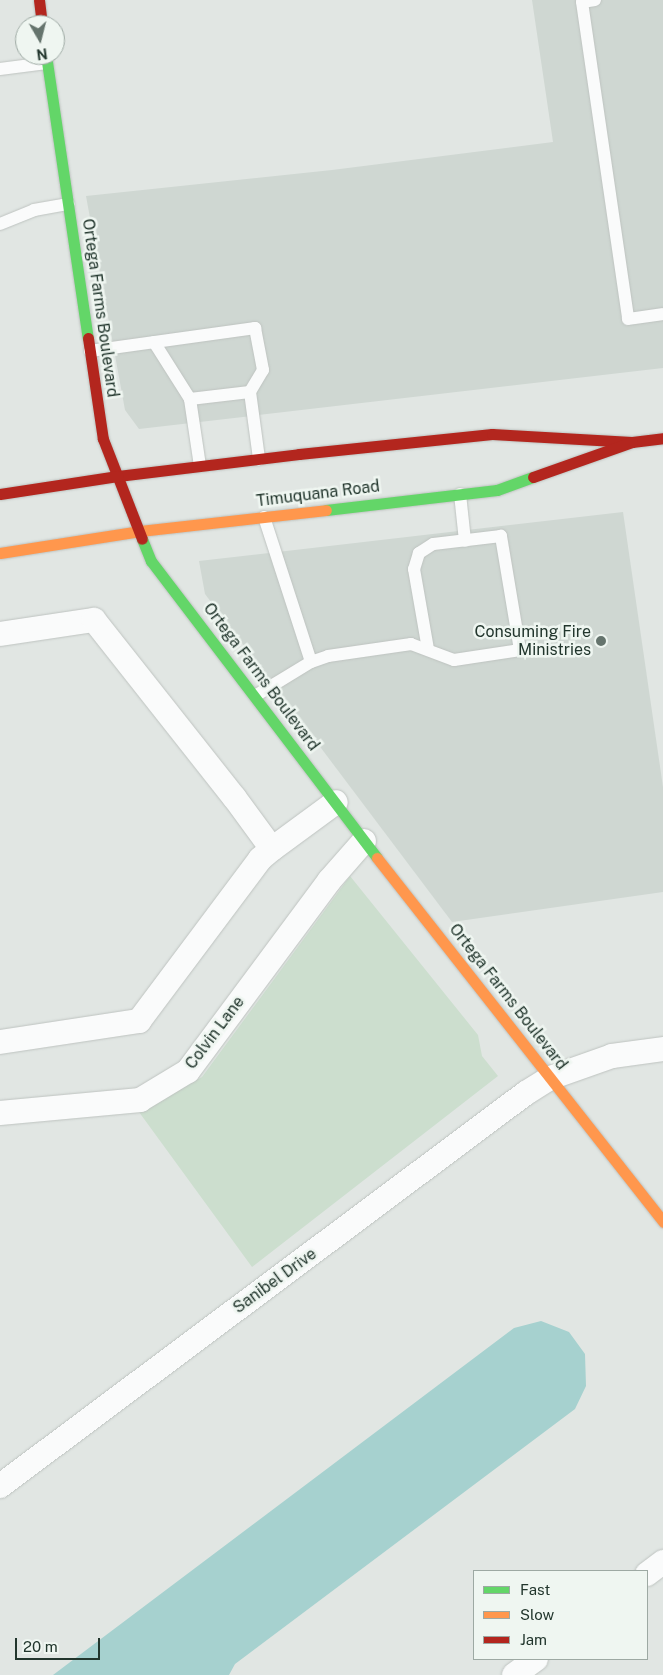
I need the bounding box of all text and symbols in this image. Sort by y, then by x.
north arrow [15,15,65,65]
text: N [35,45,48,63]
street label: Ortega Farms Boulevard [78,217,122,399]
street label: Timuquana Road [255,477,381,511]
street label: Ortega Farms Boulevard [199,599,323,755]
place label: Consuming Fire Ministries [475,622,591,660]
marker: Consuming Fire Ministries [595,635,607,647]
street label: Ortega Farms Boulevard [445,920,571,1074]
street label: Colvin Lane [181,993,249,1073]
street label: Sanibel Drive [230,1244,320,1318]
legend [473,1570,648,1660]
text: Fast [520,1581,550,1598]
text: Slow [520,1606,554,1623]
scale bar [18,1628,102,1660]
text: Jam [520,1631,547,1648]
text: 20 m [23,1638,58,1655]

